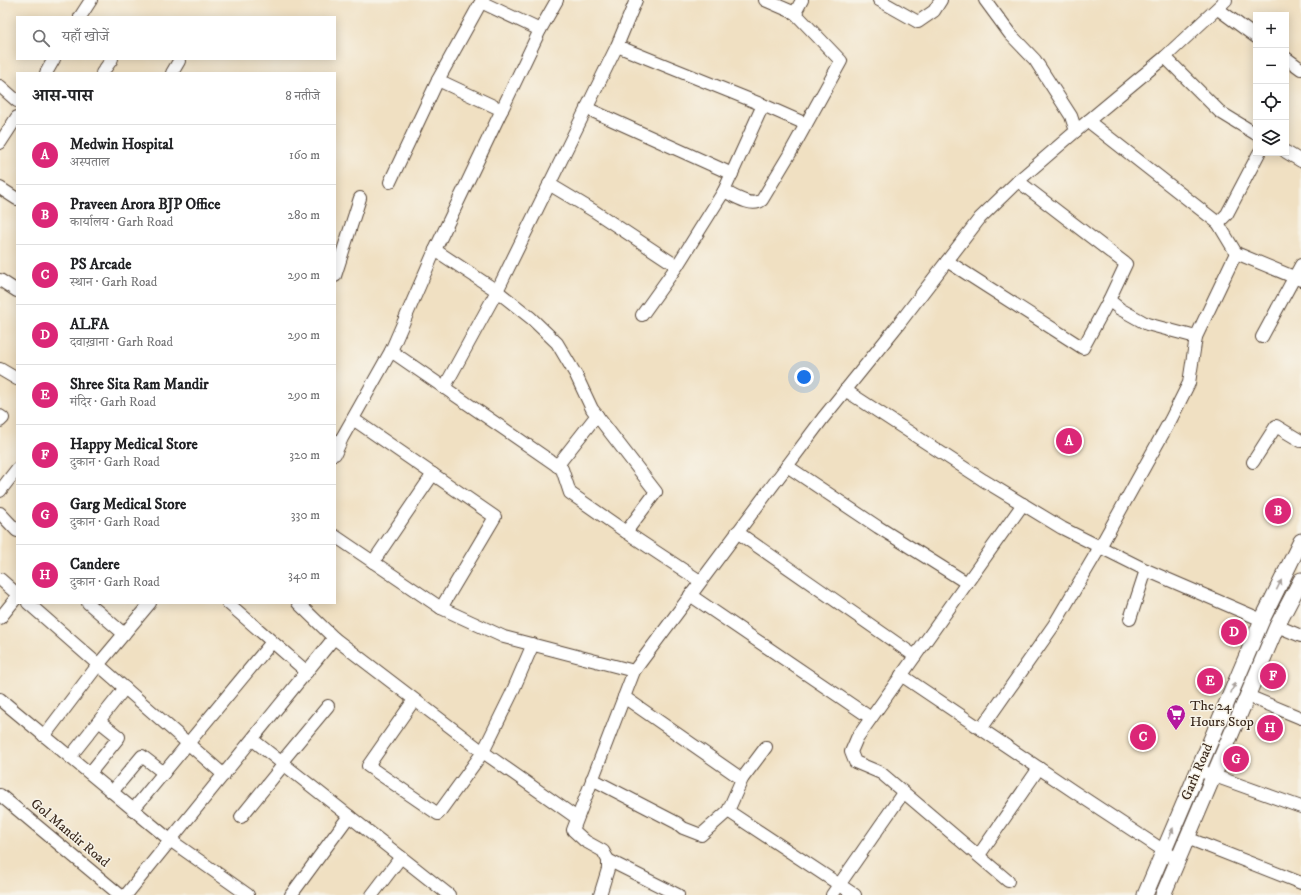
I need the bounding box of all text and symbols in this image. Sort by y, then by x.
map controls [1253,12,1289,156]
button: + [1253,12,1289,48]
search box [16,16,336,60]
icon: search [30,27,52,49]
text: यहाँ खोजें [62,27,109,46]
button: − [1253,48,1289,84]
button: locate [1253,84,1289,120]
text: आस-पास [32,85,93,107]
text: 8 नतीजे [285,88,320,104]
button: layers [1253,120,1289,156]
text: Medwin Hospital [70,135,173,154]
text: A [41,147,49,163]
text: 160 m [289,147,320,163]
text: अस्पताल [70,154,110,170]
text: Praveen Arora BJP Office [70,195,220,214]
text: B [41,207,49,223]
text: 280 m [288,207,320,223]
text: कार्यालय · Garh Road [70,214,173,230]
text: PS Arcade [70,255,131,274]
text: C [41,267,49,283]
text: 290 m [288,267,320,283]
text: स्थान · Garh Road [70,274,157,290]
text: ALFA [70,315,109,334]
text: D [40,327,50,343]
text: 290 m [288,327,320,343]
text: दवाख़ाना · Garh Road [70,334,173,350]
your location [794,367,814,387]
text: Shree Sita Ram Mandir [70,375,209,394]
text: E [40,387,50,403]
text: 290 m [288,387,320,403]
text: मंदिर · Garh Road [70,394,156,410]
pin: A [1056,426,1082,456]
text: Happy Medical Store [70,435,198,454]
text: F [41,447,49,463]
text: 320 m [289,447,320,463]
text: दुकान · Garh Road [70,454,160,470]
text: Garg Medical Store [70,495,186,514]
pin: B [1265,496,1291,526]
text: G [40,507,50,523]
text: 330 m [291,507,320,523]
text: दुकान · Garh Road [70,514,160,530]
text: Candere [70,555,120,574]
text: H [40,567,50,583]
text: 340 m [288,567,320,583]
text: दुकान · Garh Road [70,574,160,590]
one-way arrow [1276,579,1282,591]
pin: D [1221,617,1247,647]
pin: F [1260,661,1286,691]
pin: E [1197,666,1223,696]
one-way arrow [1230,682,1236,693]
place label: The 24 Hours Stop [1190,697,1254,731]
supermarket icon: The 24 Hours Stop [1165,703,1187,731]
pin: H [1257,713,1283,743]
pin: C [1130,722,1156,752]
street label: Garh Road [1177,741,1217,803]
pin: G [1223,744,1249,774]
street label: Gol Mandir Road [27,795,113,871]
one-way arrow [1169,827,1175,839]

